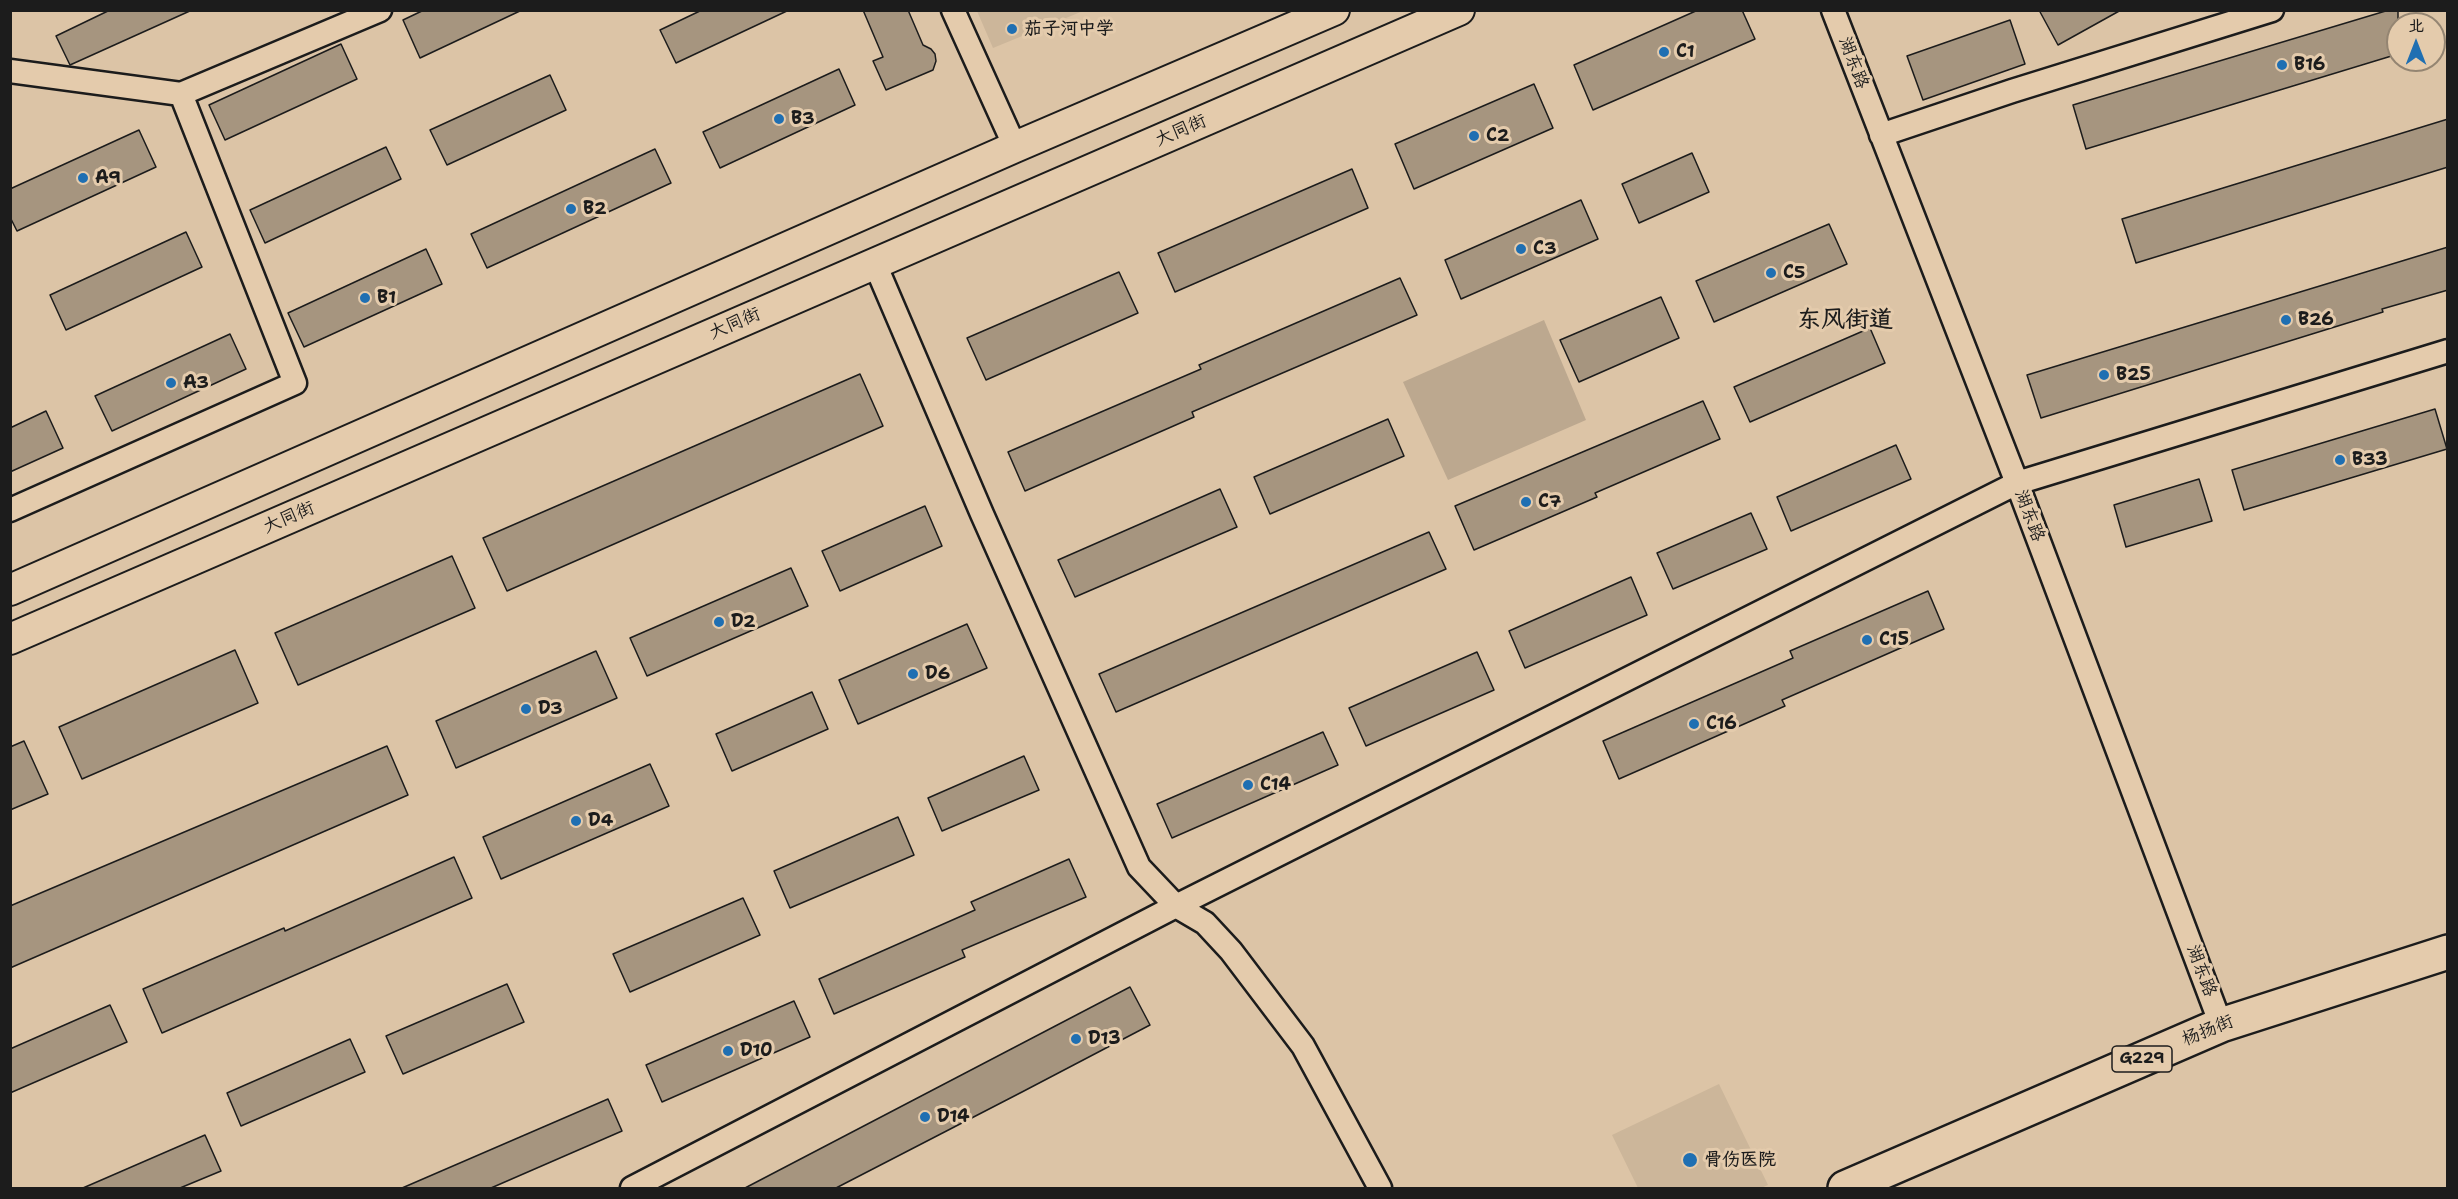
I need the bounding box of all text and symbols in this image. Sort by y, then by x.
north arrow [2386,12,2446,72]
text: 北 [2408,15,2424,36]
place label: 茄子河中学 [1024,18,1114,40]
marker: 茄子河中学 [1005,22,1019,36]
street label: 湖东路 [1833,34,1873,92]
place label: C1 [1676,41,1695,63]
marker: C1 [1657,45,1671,59]
place label: B16 [2294,54,2325,76]
marker: B16 [2275,58,2289,72]
place label: B3 [791,108,814,130]
street label: 大同街 [1152,111,1210,151]
marker: B3 [772,112,786,126]
place label: C2 [1486,125,1509,147]
marker: C2 [1467,129,1481,143]
place label: A9 [95,167,121,189]
marker: A9 [76,171,90,185]
place label: B2 [583,198,606,220]
marker: B2 [564,202,578,216]
place label: C3 [1533,238,1556,260]
marker: C3 [1514,242,1528,256]
place label: C5 [1783,262,1805,284]
marker: C5 [1764,266,1778,280]
place label: B1 [377,287,396,309]
marker: B1 [358,291,372,305]
street label: 大同街 [706,304,764,344]
district label: 东风街道 [1797,307,1893,335]
place label: B26 [2298,309,2334,331]
marker: B26 [2279,313,2293,327]
place label: B25 [2116,364,2151,386]
marker: B25 [2097,368,2111,382]
place label: A3 [183,372,209,394]
marker: A3 [164,376,178,390]
place label: B33 [2352,449,2388,471]
marker: B33 [2333,453,2347,467]
street label: 湖东路 [2009,487,2049,545]
place label: C7 [1538,491,1561,513]
marker: C7 [1519,495,1533,509]
street label: 大同街 [260,498,318,538]
place label: D2 [731,611,756,633]
marker: D2 [712,615,726,629]
place label: C15 [1879,629,1909,651]
marker: C15 [1860,633,1874,647]
place label: D6 [925,663,950,685]
marker: D6 [906,667,920,681]
place label: D3 [538,698,563,720]
marker: D3 [519,702,533,716]
place label: C16 [1706,713,1737,735]
marker: C16 [1687,717,1701,731]
place label: C14 [1260,774,1291,796]
marker: C14 [1241,778,1255,792]
place label: D4 [588,810,613,832]
marker: D4 [569,814,583,828]
street label: 湖东路 [2181,942,2221,1000]
street label: 杨扬街 [2179,1011,2237,1051]
place label: D13 [1088,1028,1121,1050]
marker: D13 [1069,1032,1083,1046]
place label: D10 [740,1040,772,1062]
marker: D10 [721,1044,735,1058]
road number: G229 [2112,1046,2172,1072]
place label: D14 [937,1106,970,1128]
marker: D14 [918,1110,932,1124]
place label: 骨伤医院 [1704,1149,1776,1171]
marker: 骨伤医院 [1681,1151,1699,1169]

